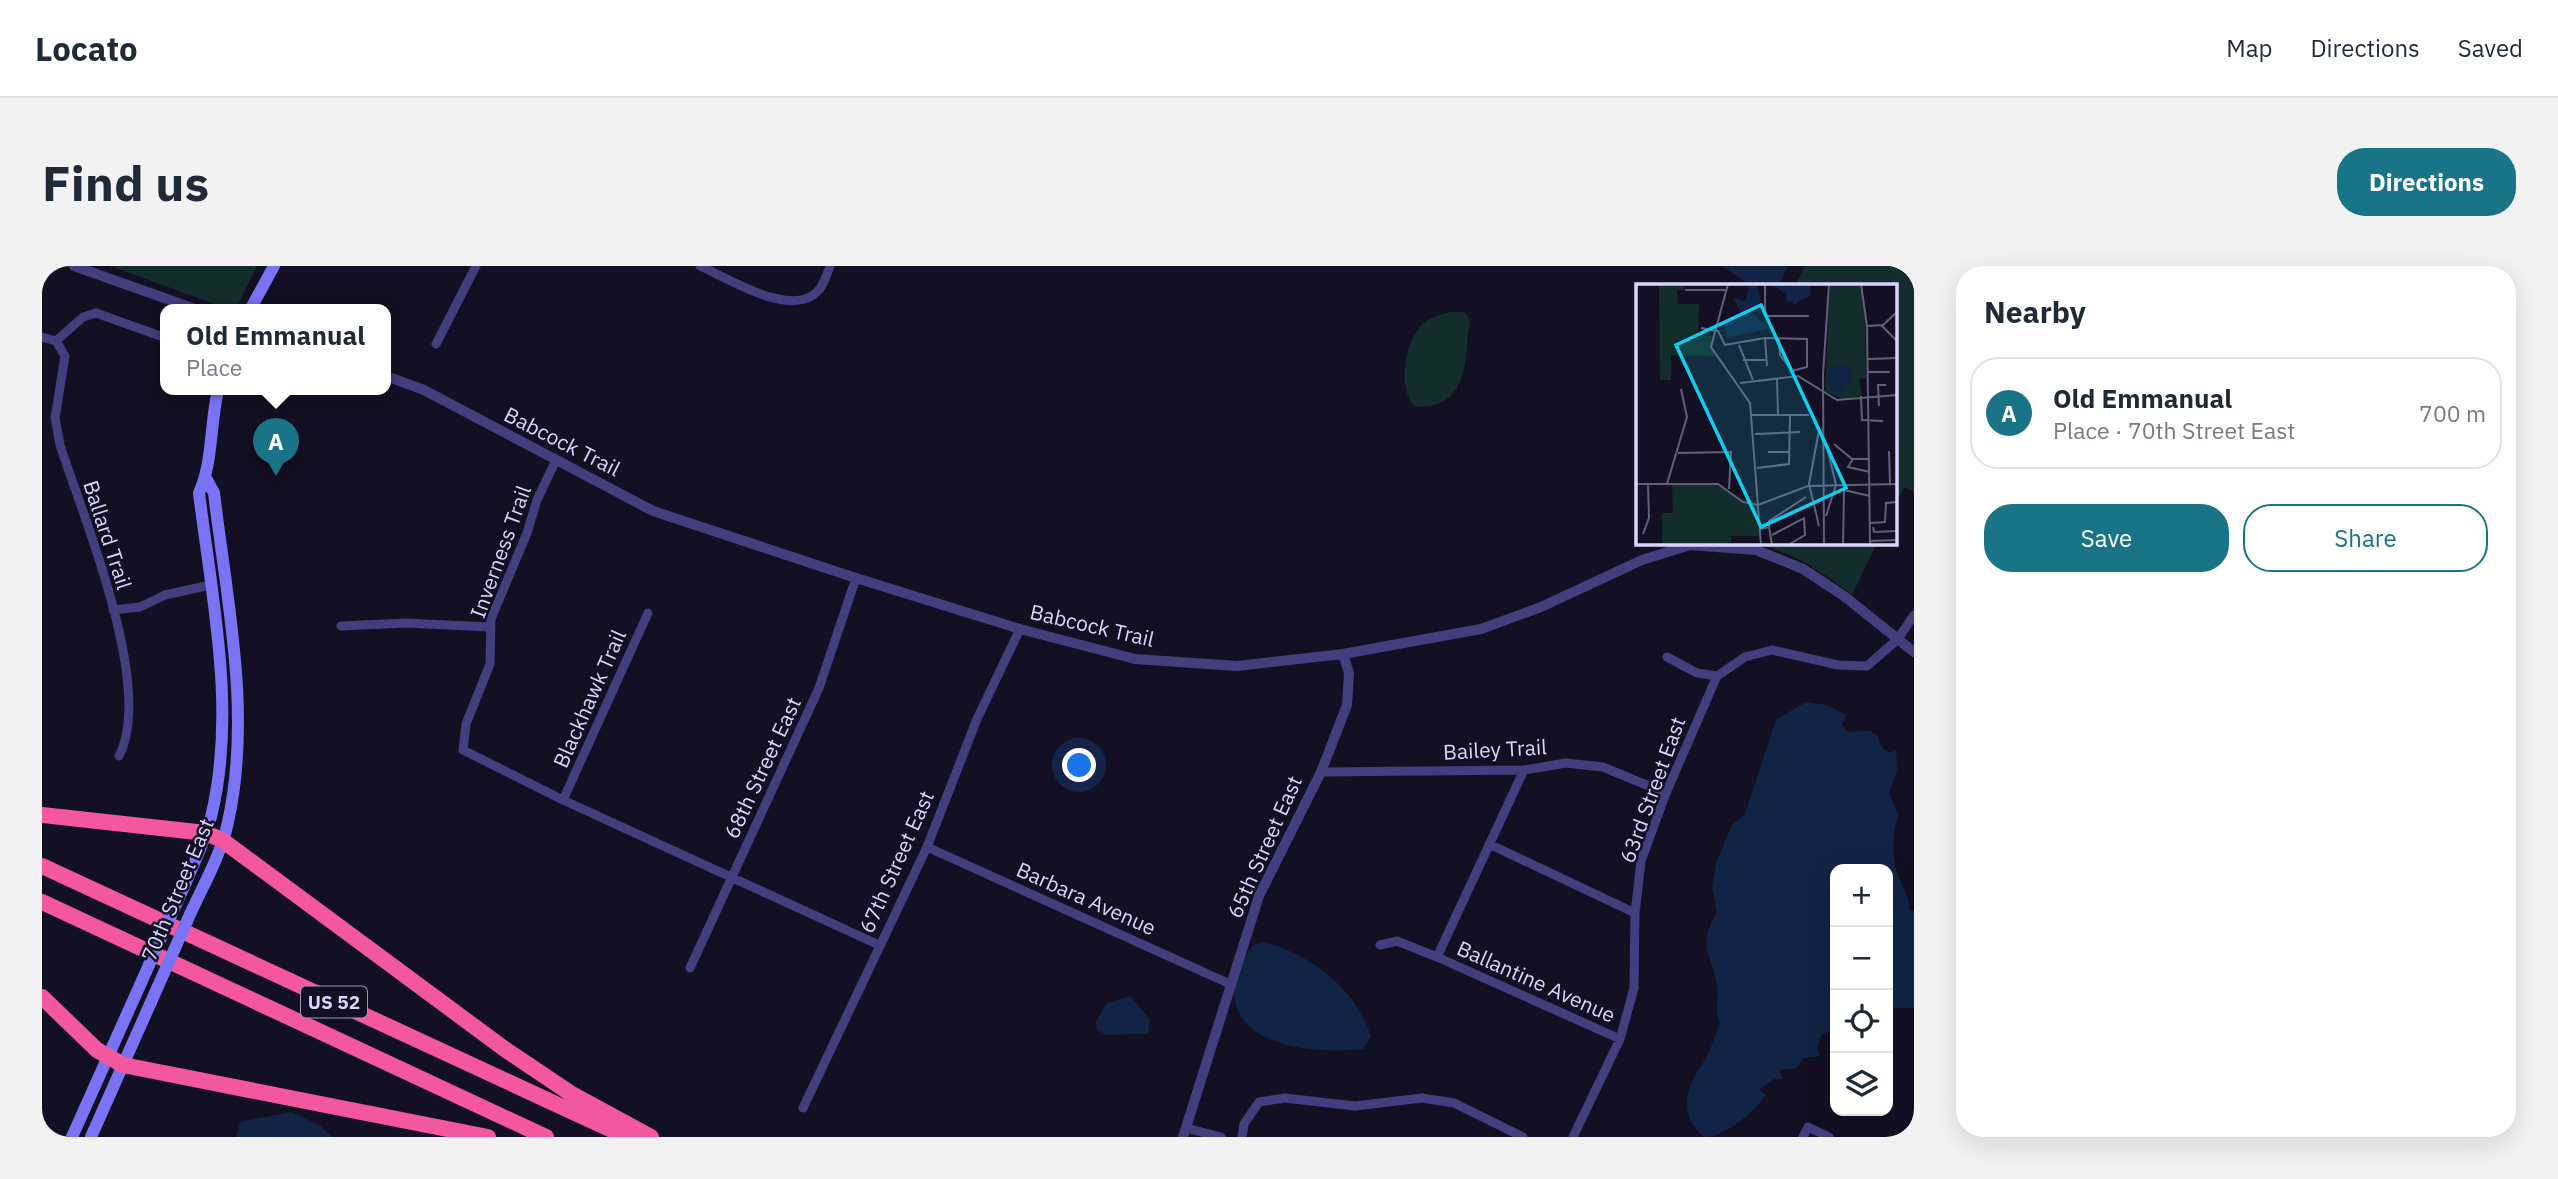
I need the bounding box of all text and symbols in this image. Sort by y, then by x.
text: Locato [35,27,138,70]
text: Map [2226,32,2272,64]
text: Directions [2310,32,2420,64]
text: Saved [2458,32,2523,64]
button: Directions [2337,148,2516,216]
text: Find us [42,151,209,214]
inset map [1636,284,1896,544]
text: Nearby [1984,292,2086,331]
popup [160,304,391,395]
text: Old Emmanual [186,318,365,352]
text: Place [186,352,242,382]
text: Old Emmanual [2053,381,2232,415]
text: A [2001,398,2017,428]
text: 700 m [2419,398,2486,428]
street label: Babcock Trail [500,400,626,482]
text: Place · 70th Street East [2053,415,2295,445]
pin: A [253,418,299,476]
street label: Ballard Trail [77,477,139,593]
street label: Inverness Trail [463,481,537,622]
button: Save [1984,504,2229,572]
button: Share [2243,504,2488,572]
street label: Babcock Trail [1027,597,1157,653]
street label: Blackhawk Trail [546,625,632,772]
street label: 68th Street East [717,692,807,843]
street label: 63rd Street East [1613,713,1691,867]
street label: Bailey Trail [1442,732,1548,766]
your location [1062,748,1096,782]
street label: 65th Street East [1220,771,1308,922]
street label: 67th Street East [852,786,940,937]
street label: 70th Street East [134,814,220,965]
street label: Barbara Avenue [1012,855,1161,941]
map controls [1830,864,1893,1116]
button: + [1830,864,1893,927]
button: − [1830,927,1893,990]
street label: Ballantine Avenue [1453,934,1620,1029]
road number: US 52 [301,986,367,1017]
button: locate [1830,990,1893,1053]
button: layers [1830,1053,1893,1116]

